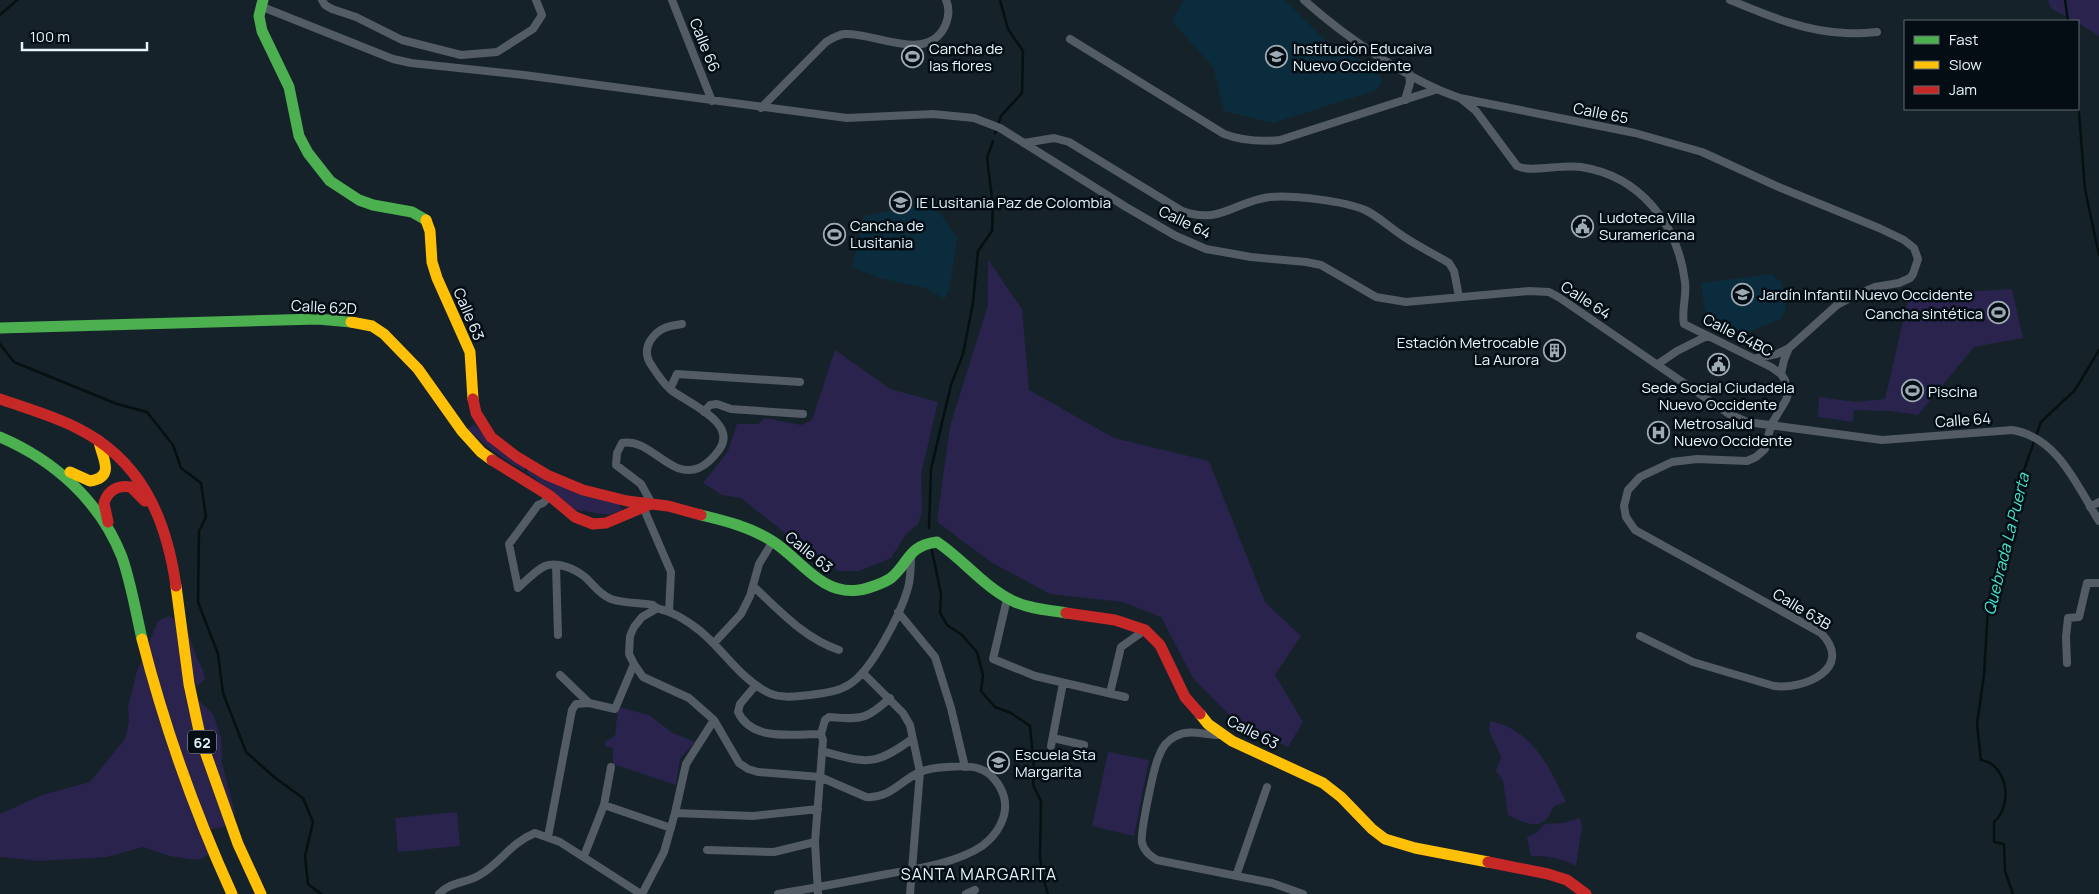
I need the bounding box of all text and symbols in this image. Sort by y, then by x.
street label: Calle 66 [685,15,725,75]
scale bar [22,20,148,52]
legend [1904,20,2079,110]
text: 100 m [30,26,70,47]
text: Fast [1949,29,1978,50]
place label: Cancha de las flores [929,38,1003,76]
place label: Institución Educaiva Nuevo Occidente [1293,38,1432,76]
sports icon: Cancha de las flores [901,45,925,69]
school or university icon: Institución Educaiva Nuevo Occidente [1265,45,1289,69]
text: Slow [1949,54,1982,75]
text: Jam [1949,79,1977,100]
street label: Calle 65 [1572,97,1630,129]
school or university icon: IE Lusitania Paz de Colombia [888,190,912,214]
place label: IE Lusitania Paz de Colombia [916,192,1111,213]
street label: Calle 64 [1155,200,1215,244]
place label: Ludoteca Villa Suramericana [1599,207,1695,245]
public building icon: Ludoteca Villa Suramericana [1571,214,1595,238]
place label: Cancha de Lusitania [850,215,924,253]
sports icon: Cancha de Lusitania [822,222,846,246]
street label: Calle 64 [1557,276,1615,324]
school or university icon: Jardín Infantil Nuevo Occidente [1731,282,1755,306]
street label: Calle 63 [449,284,489,344]
place label: Jardín Infantil Nuevo Occidente [1759,284,1973,305]
street label: Calle 62D [291,295,357,319]
sports icon: Cancha sintética [1987,301,2011,325]
place label: Cancha sintética [1865,303,1983,324]
street label: Calle 64BC [1699,308,1777,362]
place label: Estación Metrocable La Aurora [1397,332,1539,370]
building icon: Estación Metrocable La Aurora [1543,339,1567,363]
public building icon: Sede Social Ciudadela Nuevo Occidente [1706,352,1730,376]
place label: Sede Social Ciudadela Nuevo Occidente [1641,377,1795,415]
sports icon: Piscina [1900,379,1924,403]
place label: Piscina [1928,381,1977,402]
street label: Calle 64 [1934,408,1992,432]
place label: Metrosalud Nuevo Occidente [1674,413,1792,451]
hospital icon: Metrosalud Nuevo Occidente [1646,420,1670,444]
water label: Quebrada La Puerta [1978,470,2035,617]
street label: Calle 63 [781,526,837,578]
street label: Calle 63B [1769,583,1835,635]
street label: Calle 63 [1224,710,1282,754]
road number: 62 [188,730,216,754]
place label: Escuela Sta Margarita [1015,744,1096,782]
school or university icon: Escuela Sta Margarita [987,751,1011,775]
district label: SANTA MARGARITA [901,863,1057,885]

